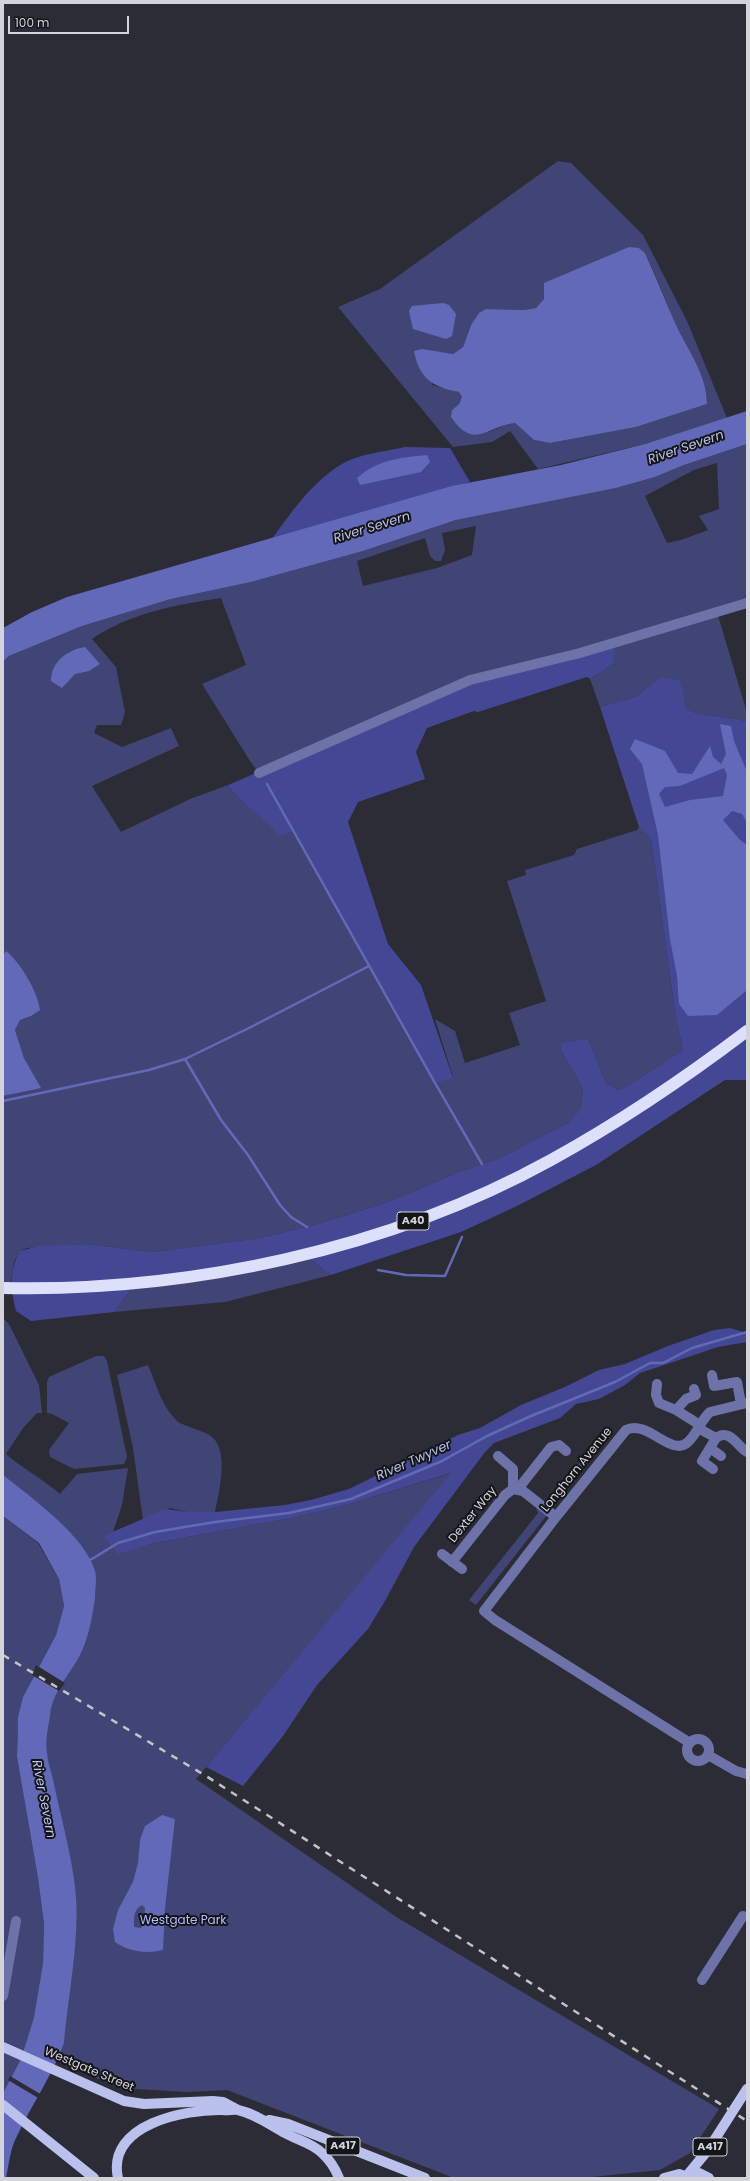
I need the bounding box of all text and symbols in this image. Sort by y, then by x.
scale bar [10,8,131,34]
text: 100 m [15,14,49,31]
water label: River Severn [646,428,726,468]
water label: River Severn [332,509,412,547]
road number: A40 [397,1212,429,1230]
street label: Longhorn Avenue [539,1425,615,1515]
water label: River Twyver [374,1438,454,1484]
street label: Dexter Way [446,1484,500,1546]
water label: River Severn [28,1759,58,1839]
park label: Westgate Park [140,1914,226,1928]
street label: Westgate Street [42,2045,136,2095]
road number: A417 [326,2137,360,2155]
road number: A417 [693,2138,727,2156]

